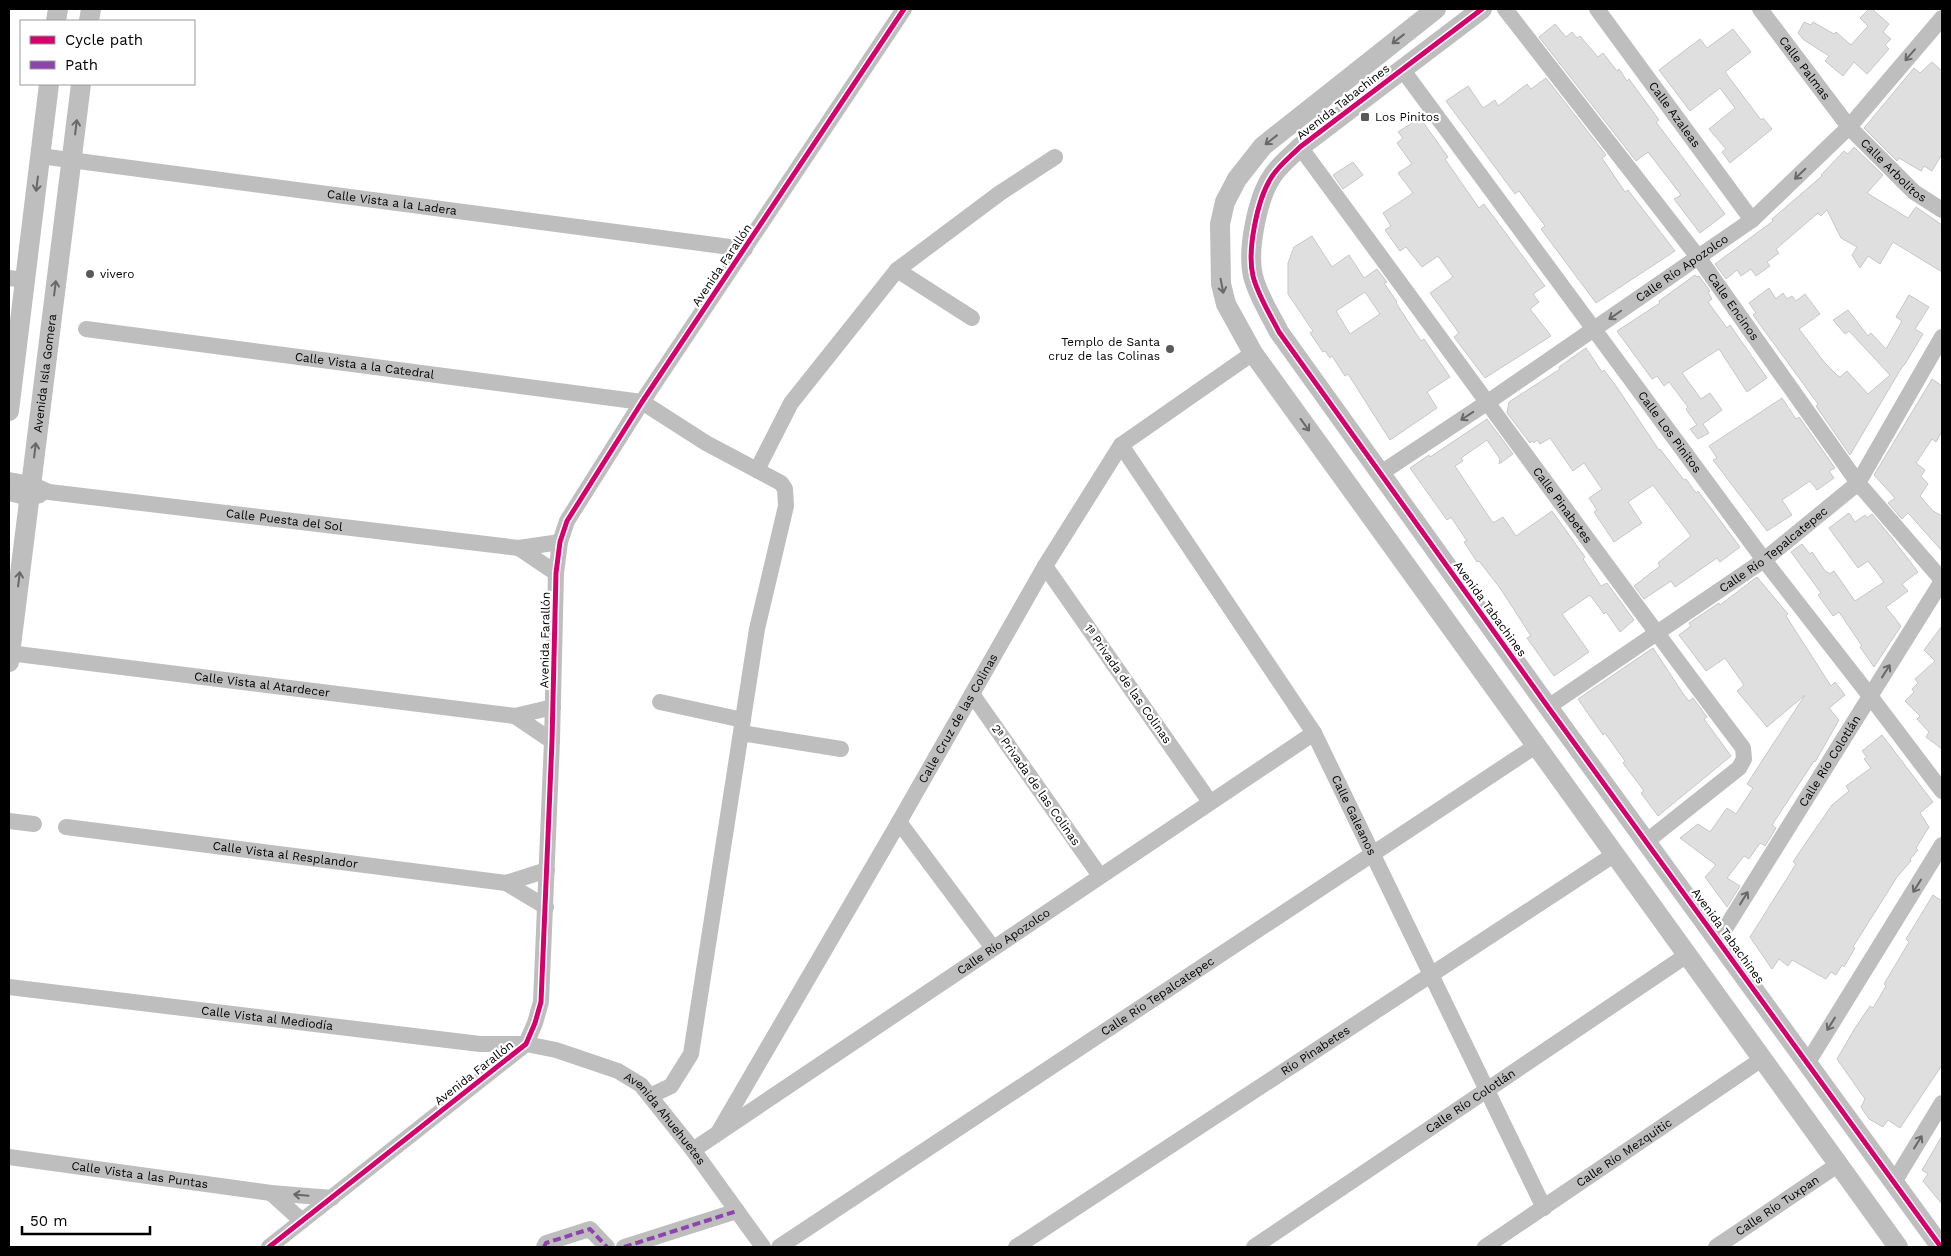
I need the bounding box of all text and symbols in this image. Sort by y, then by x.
legend [20,20,195,85]
text: Cycle path [65,31,143,49]
one-way arrow [1391,34,1405,44]
street label: Calle Palmas [1776,34,1833,103]
one-way arrow [1905,49,1916,62]
text: Path [65,56,98,74]
street label: Avenida Tabachines [1294,61,1392,143]
street label: Calle Azaleas [1646,79,1703,150]
place label: Los Pinitos [1375,110,1439,124]
marker: Los Pinitos [1359,111,1371,123]
one-way arrow [71,119,81,135]
one-way arrow [1265,135,1278,146]
street label: Calle Arbolitos [1858,136,1929,205]
one-way arrow [1793,168,1806,180]
one-way arrow [32,176,42,192]
street label: Calle Vista a la Ladera [326,187,458,218]
street label: Avenida Farallón [689,221,755,309]
street label: Calle Río Apozolco [1633,232,1731,305]
place label: vivero [100,267,135,281]
marker: vivero [84,268,96,280]
street label: Calle Encinos [1704,270,1762,343]
one-way arrow [1218,278,1228,294]
one-way arrow [51,281,61,297]
one-way arrow [1608,309,1622,320]
street label: Avenida Isla Gomera [31,313,59,433]
place label: Templo de Santa cruz de las Colinas [1048,335,1160,363]
marker: Templo de Santa cruz de las Colinas [1164,343,1176,355]
street label: Calle Vista a la Catedral [294,349,435,382]
street label: Calle Los Pinitos [1635,388,1704,476]
one-way arrow [1460,411,1474,422]
one-way arrow [1300,417,1310,431]
one-way arrow [31,442,41,458]
street label: Calle Pinabetes [1530,464,1595,546]
street label: Calle Río Tepalcatepec [1716,504,1831,595]
street label: Calle Puesta del Sol [225,506,344,534]
street label: Avenida Tabachines [1451,559,1529,659]
one-way arrow [14,571,24,587]
street label: Avenida Farallón [537,592,553,688]
street label: 1ª Privada de las Colinas [1082,622,1174,746]
street label: Calle Cruz de las Colinas [916,651,1000,786]
one-way arrow [1881,665,1891,679]
street label: Calle Vista al Atardecer [193,669,331,700]
street label: Calle Río Colotlán [1796,713,1863,809]
street label: 2ª Privada de las Colinas [989,722,1083,848]
street label: Calle Galeanos [1328,773,1379,858]
street label: Calle Vista al Resplandor [212,839,359,871]
one-way arrow [1911,879,1921,893]
street label: Avenida Tabachines [1689,886,1767,986]
one-way arrow [1740,892,1750,906]
street label: Calle Río Apozolco [954,905,1053,978]
street label: Calle Río Tepalcatepec [1098,954,1217,1039]
street label: Calle Vista al Mediodía [200,1003,334,1033]
one-way arrow [1826,1017,1836,1031]
street label: Río Pinabetes [1278,1023,1353,1078]
street label: Avenida Farallón [432,1038,516,1108]
street label: Calle Río Colotlán [1423,1066,1518,1136]
street label: Avenida Ahuehuetes [621,1069,708,1168]
street label: Calle Río Mezquitic [1574,1115,1675,1190]
one-way arrow [1914,1136,1924,1150]
street label: Calle Vista a las Puntas [71,1159,209,1191]
street label: Calle Río Tuxpan [1733,1173,1822,1239]
one-way arrow [294,1190,310,1200]
scale bar [22,1204,150,1236]
text: 50 m [30,1212,67,1230]

